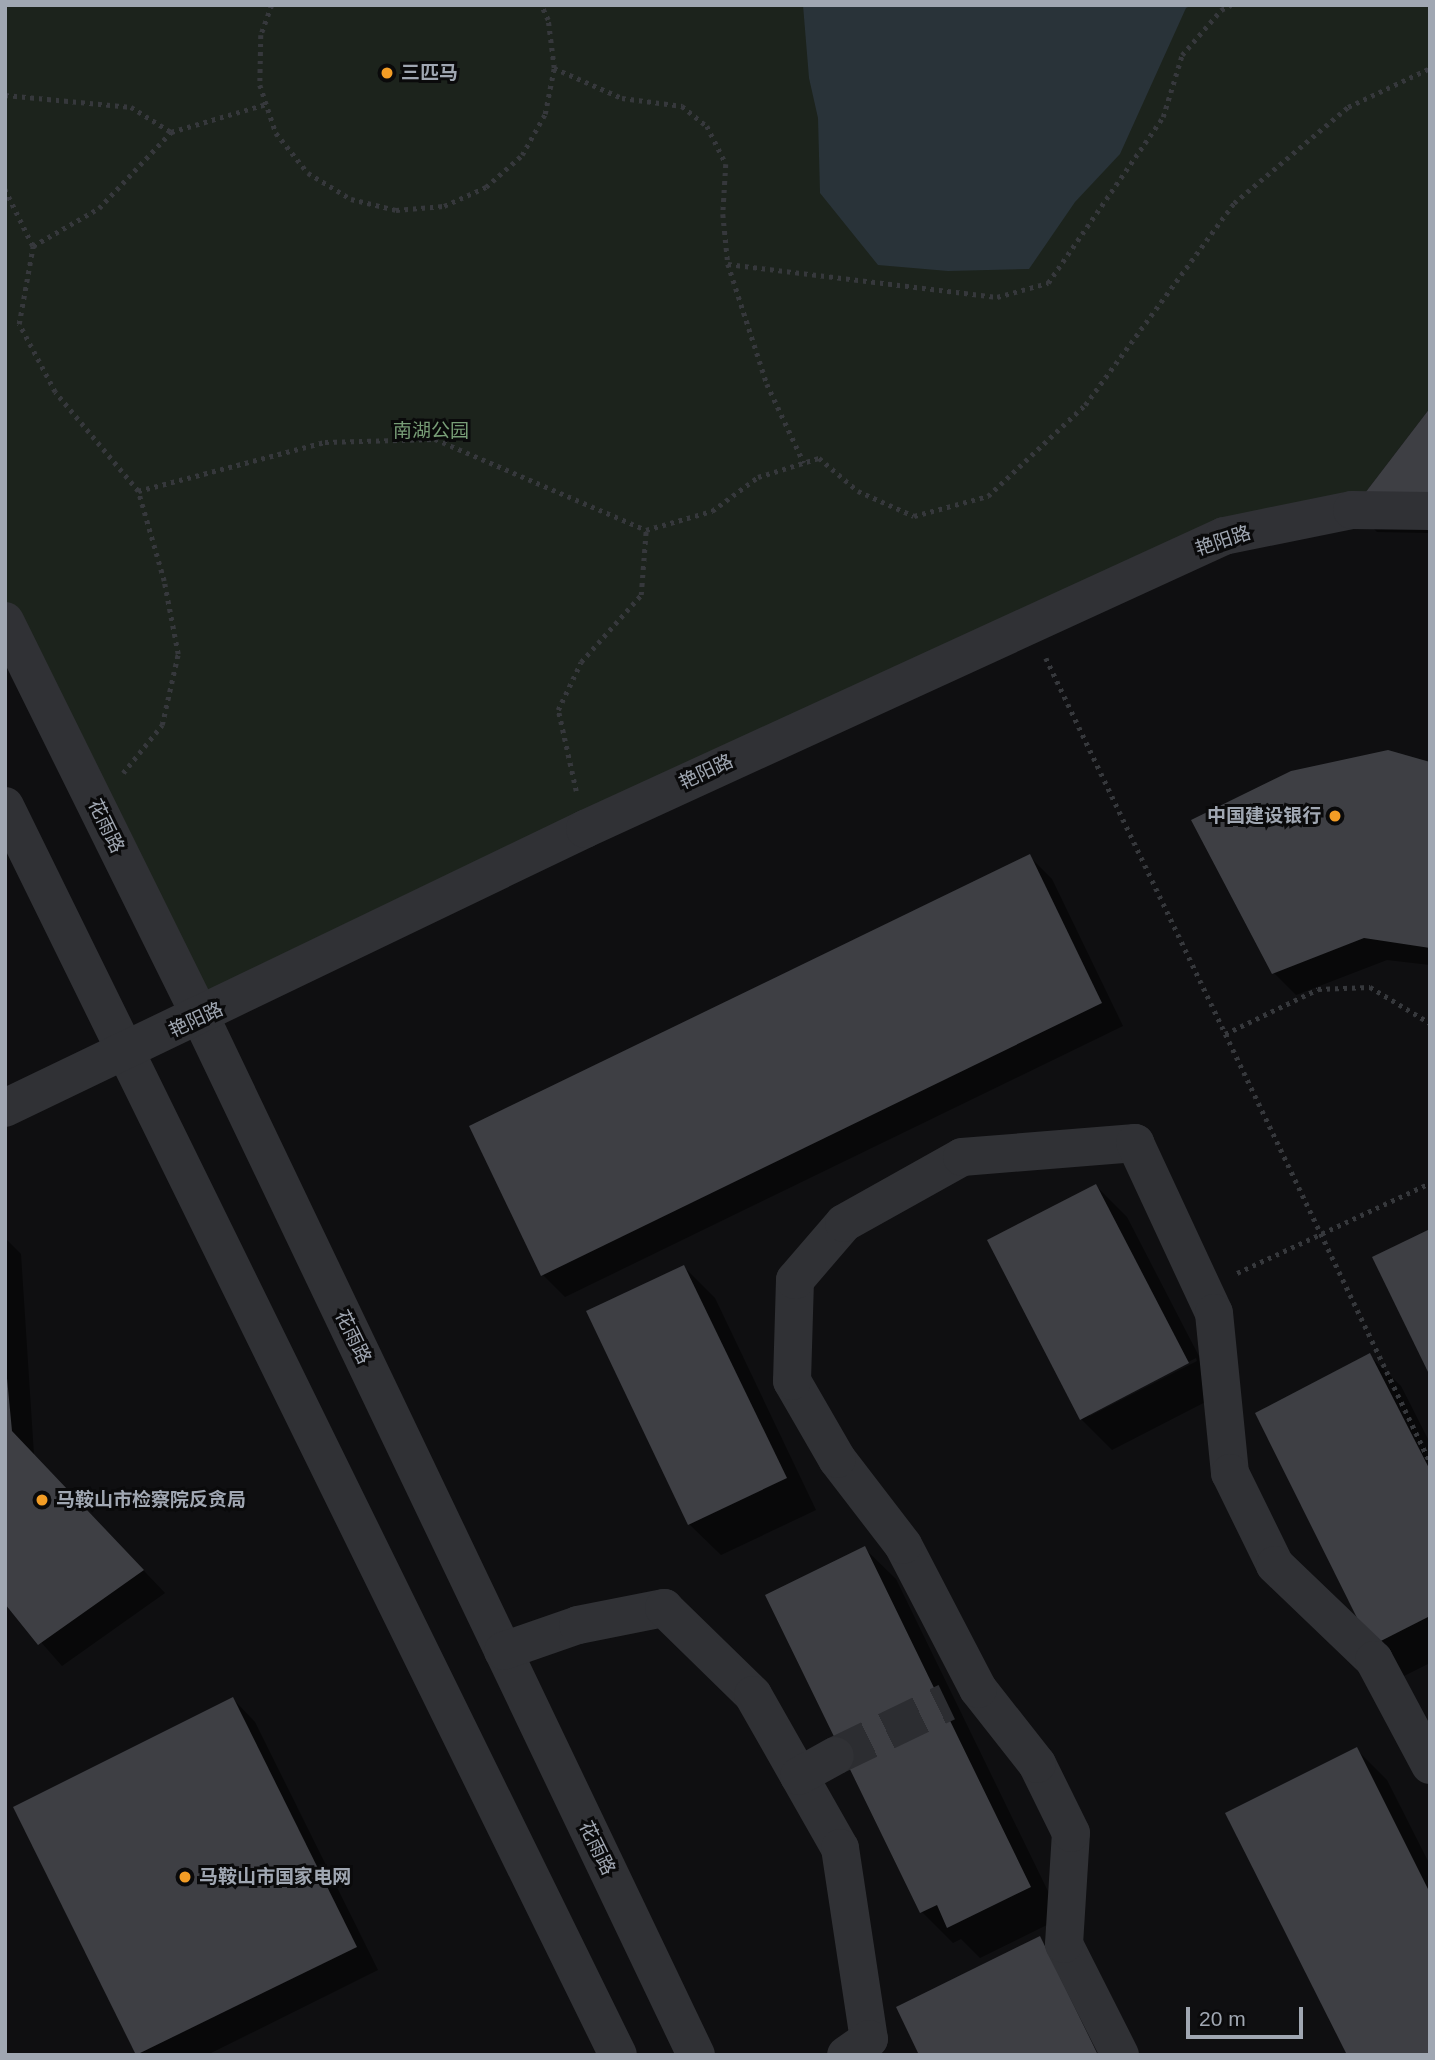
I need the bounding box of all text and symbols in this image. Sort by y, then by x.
place label: 三匹马 [401,62,458,84]
marker: 三匹马 [379,65,395,81]
park label: 南湖公园 [393,420,469,442]
street label: 艳阳路 [1192,521,1254,561]
street label: 艳阳路 [675,750,737,794]
street label: 花雨路 [83,795,129,857]
place label: 中国建设银行 [1207,805,1321,827]
marker: 中国建设银行 [1327,808,1343,824]
street label: 艳阳路 [165,998,227,1042]
street label: 花雨路 [330,1306,376,1368]
place label: 马鞍山市检察院反贪局 [56,1489,246,1511]
marker: 马鞍山市检察院反贪局 [34,1492,50,1508]
street label: 花雨路 [574,1817,620,1879]
place label: 马鞍山市国家电网 [199,1866,351,1888]
marker: 马鞍山市国家电网 [177,1869,193,1885]
scale bar [1190,1994,1307,2038]
text: 20 m [1199,2007,1246,2030]

